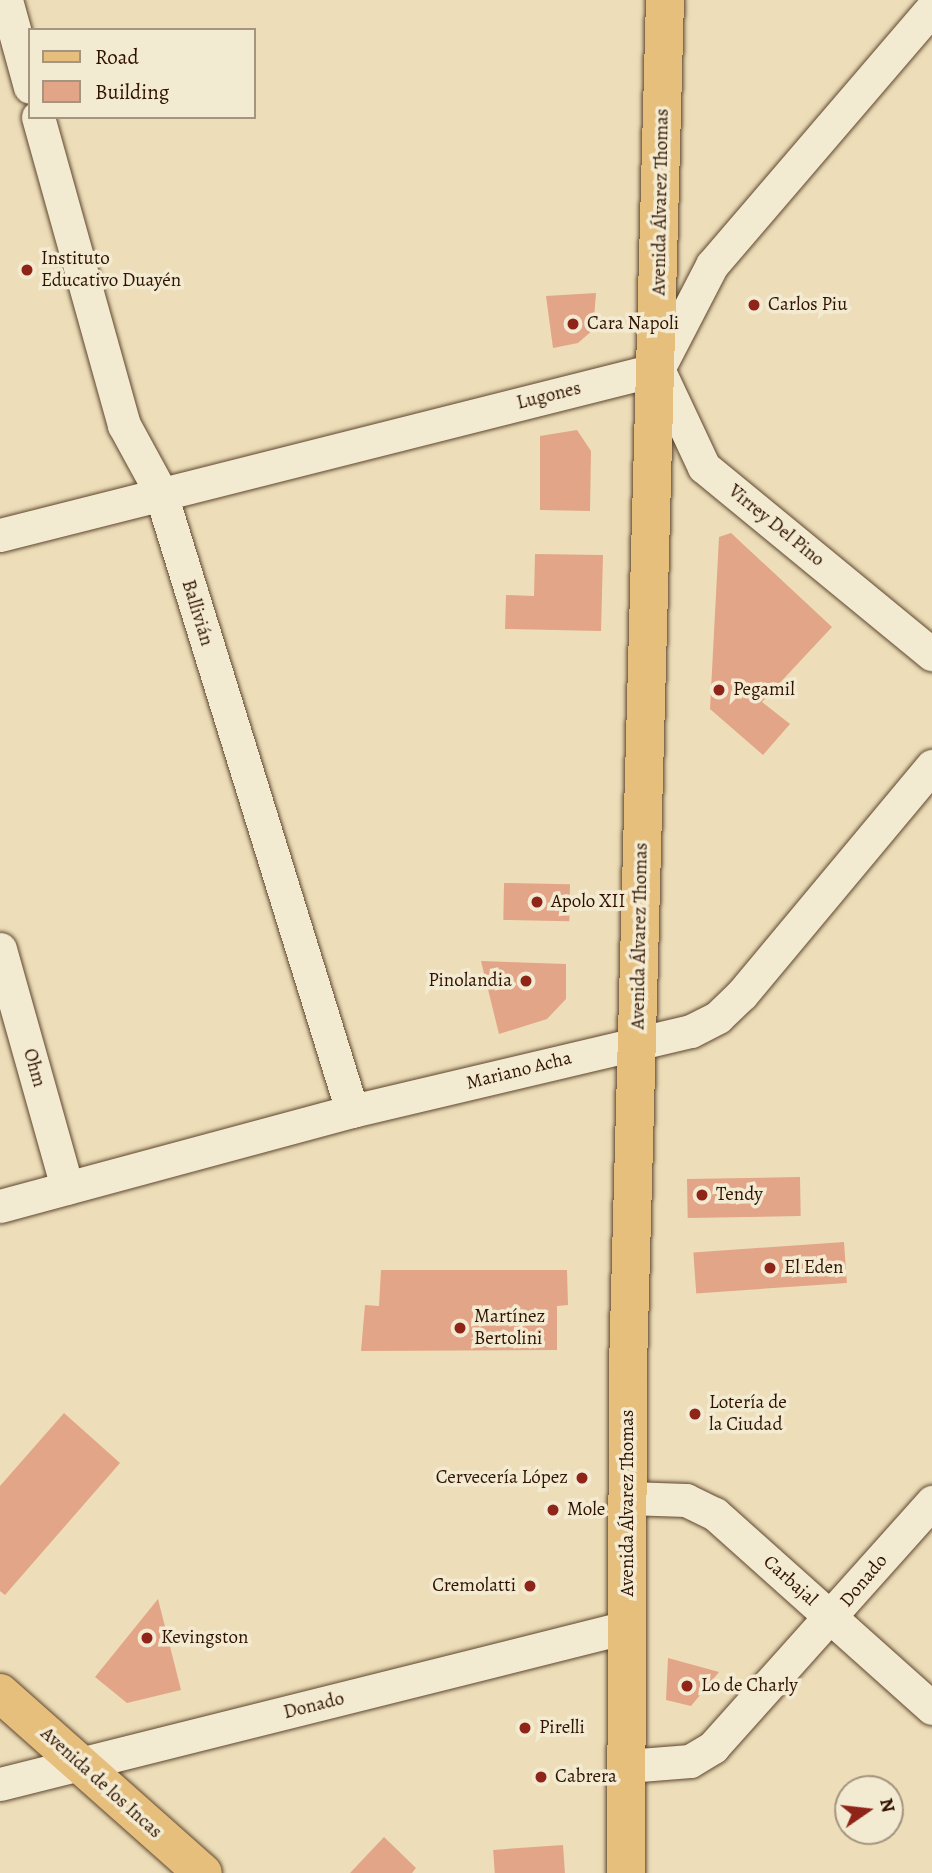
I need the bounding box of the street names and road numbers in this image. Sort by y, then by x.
street label: Avenida Álvarez Thomas [648,108,674,296]
street label: Lugones [514,377,584,415]
street label: Virrey Del Pino [723,480,829,572]
street label: Ballivián [176,577,218,649]
street label: Avenida Álvarez Thomas [627,842,653,1030]
street label: Ohm [18,1046,50,1090]
street label: Mariano Acha [464,1047,574,1095]
street label: Avenida Álvarez Thomas [617,1410,639,1596]
street label: Donado [835,1550,893,1612]
street label: Carbajal [758,1551,822,1611]
street label: Donado [281,1687,347,1725]
street label: Avenida de los Incas [36,1723,166,1843]

